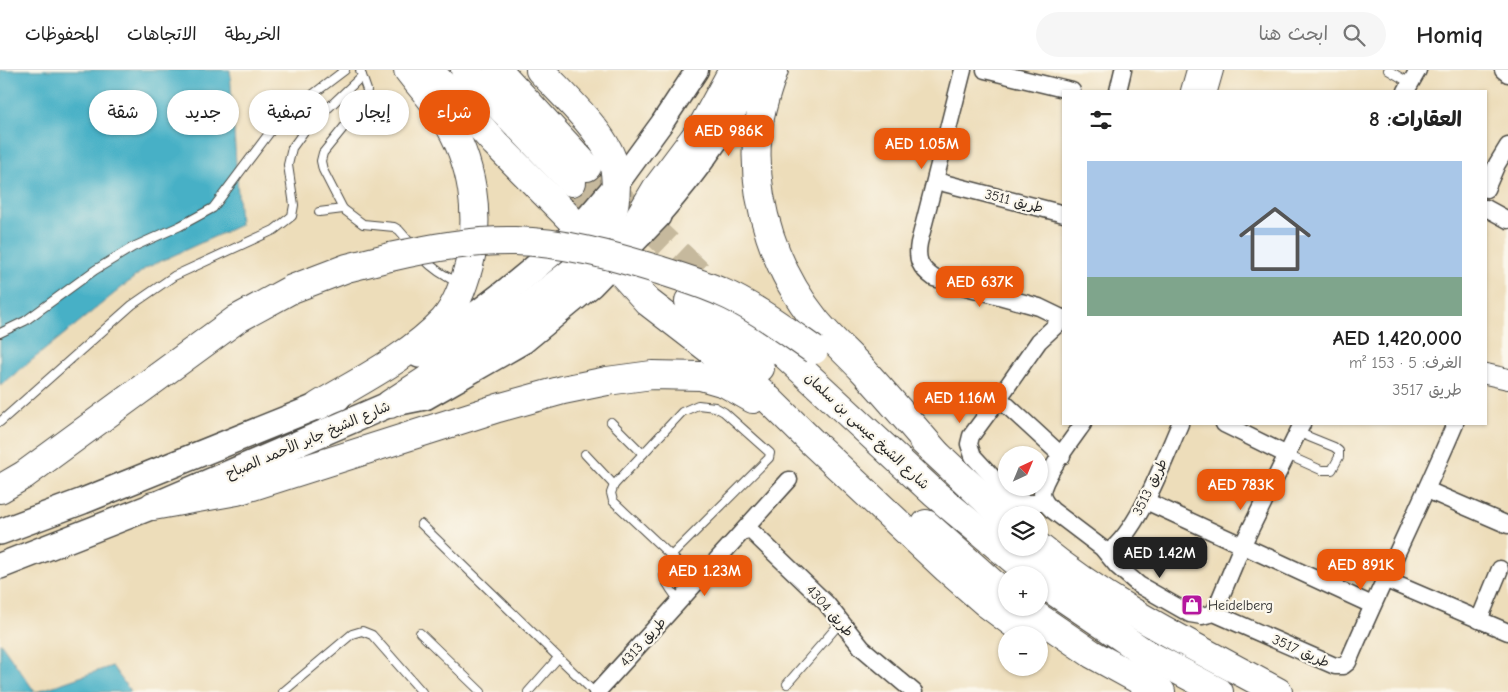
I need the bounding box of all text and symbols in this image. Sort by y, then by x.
search box [1036,12,1386,57]
icon: search [1340,21,1368,49]
text: Homiq [1416,21,1483,49]
text: ابحث هنا [1258,23,1328,45]
text: المحفوظات [25,24,99,45]
text: الاتجاهات [127,24,197,45]
text: الخريطة [225,24,281,45]
chip: شقة [89,90,157,135]
chip: جديد [167,90,239,135]
chip: تصفية [249,90,329,135]
chip: إيجار [339,90,409,135]
chip: شراء [419,90,490,135]
icon: filters [1087,106,1115,134]
text: العقارات: 8 [1369,107,1462,131]
pin: AED 986K [677,114,781,157]
text: AED 986K [695,122,763,140]
pin: AED 1.05M [865,128,979,170]
text: AED 1.05M [885,135,959,153]
street label: طريق 3511 [983,186,1045,216]
icon: home [1230,194,1320,284]
pin: AED 637K [928,266,1032,308]
text: AED 637K [947,273,1013,291]
text: AED 1,420,000 [1333,326,1462,350]
text: الغرف: 5 · 153 m² [1349,354,1462,372]
street label: شارع الشيخ عيسى بن سلمان [801,369,933,494]
text: طريق 3517 [1392,381,1462,399]
pin: AED 1.16M [903,382,1017,424]
text: AED 1.16M [925,389,995,407]
street label: شارع الشيخ جابر الأحمد الصباح [223,397,393,483]
north arrow [998,446,1048,496]
map controls [998,446,1048,676]
street label: طريق 3513 [1129,456,1171,518]
pin: AED 783K [1189,468,1293,511]
text: AED 783K [1208,476,1274,494]
button: layers [998,506,1048,556]
pin: AED 1.42M [1103,536,1217,579]
text: AED 1.42M [1124,544,1196,562]
pin: AED 891K [1309,548,1413,591]
pin: AED 1.23M [648,554,762,597]
text: AED 891K [1328,556,1394,574]
text: AED 1.23M [669,562,741,580]
button: + [998,566,1048,616]
street label: طريق 4304 [803,582,857,640]
shop icon: Heidelberg [1180,593,1204,617]
place label: Heidelberg [1208,597,1273,614]
street label: طريق 4313 [616,614,670,670]
button: − [998,626,1048,676]
street label: طريق 3517 [1270,631,1332,671]

